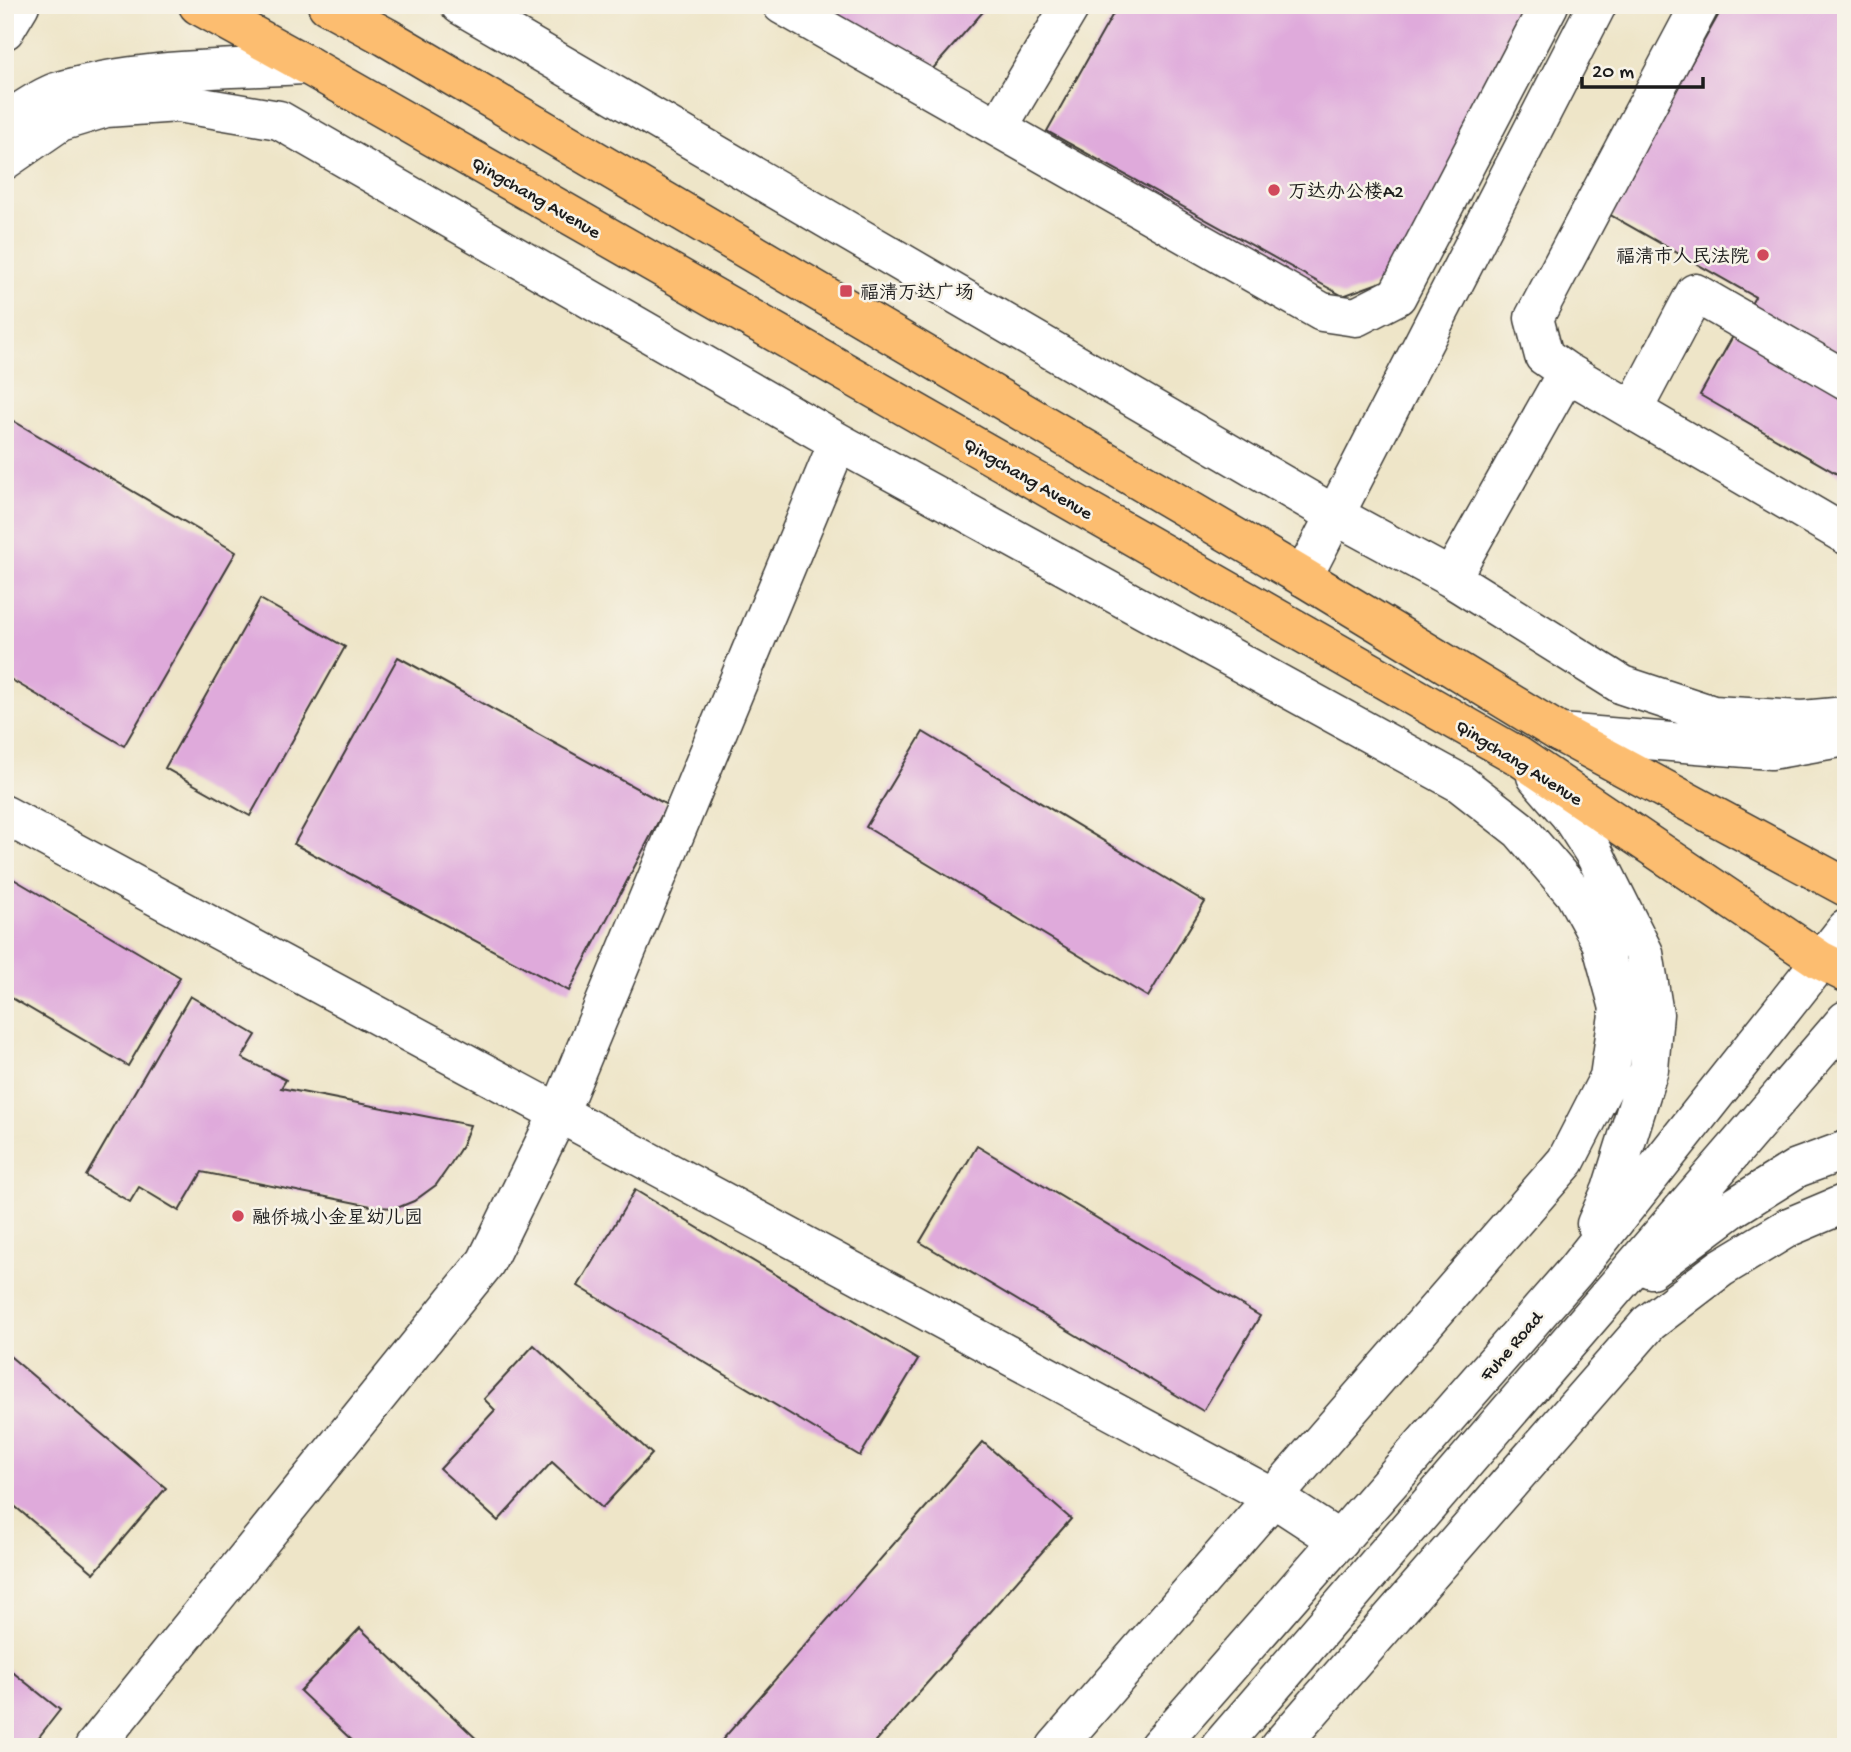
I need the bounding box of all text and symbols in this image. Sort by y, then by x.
scale bar [1582,46,1702,90]
text: 20 m [1592,61,1634,86]
street label: Qingchang Avenue [467,153,604,245]
place label: 万达办公楼A2 [1288,181,1404,205]
marker: 万达办公楼A2 [1266,182,1282,198]
place label: 福清市人民法院 [1616,246,1749,270]
marker: 福清市人民法院 [1755,247,1771,263]
place label: 福清万达广场 [860,282,974,306]
marker: 福清万达广场 [838,283,854,299]
street label: Qingchang Avenue [959,434,1096,526]
street label: Qingchang Avenue [1450,716,1586,812]
place label: 融侨城小金星幼儿园 [252,1207,423,1231]
marker: 融侨城小金星幼儿园 [230,1208,246,1224]
street label: Fuhe Road [1476,1306,1550,1388]

